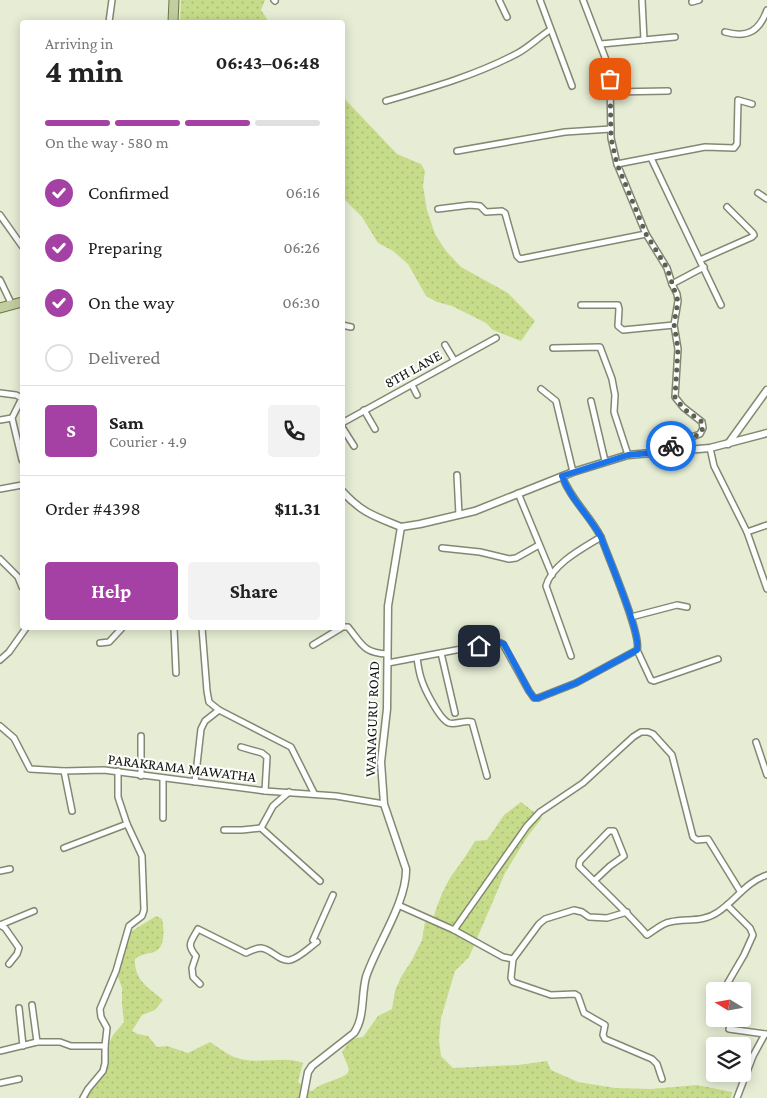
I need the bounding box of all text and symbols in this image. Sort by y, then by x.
text: Arriving in [45,35,113,52]
text: 06:43–06:48 [216,52,320,73]
text: 4 min [45,53,123,89]
pin [589,58,631,100]
icon: bag [596,65,624,93]
text: On the way · 580 m [45,134,169,151]
icon: check [45,179,73,207]
text: Confirmed [88,182,169,203]
text: 06:16 [286,184,320,201]
icon: check [45,234,73,262]
text: Preparing [88,237,162,258]
text: 06:26 [283,239,320,256]
icon: check [45,289,73,317]
text: On the way [88,292,174,313]
text: 06:30 [283,294,320,311]
text: Delivered [88,347,161,368]
street label: 8TH LANE [382,347,444,391]
button: phone [268,405,320,457]
text: Sam [109,412,144,433]
text: S [66,420,76,441]
courier [646,421,696,471]
icon: bike [657,432,685,460]
text: Courier · 4.9 [109,433,187,450]
text: Order #4398 [45,498,141,519]
text: $11.31 [275,498,320,519]
button: Help [45,562,178,620]
button: Share [188,562,320,620]
pin [458,625,500,667]
icon: home [465,632,493,660]
street label: WANAGURU ROAD [362,661,382,777]
street label: PARAKRAMA MAWATHA [107,751,257,785]
north arrow [706,982,751,1028]
map controls [706,982,751,1082]
button: layers [706,1037,751,1082]

